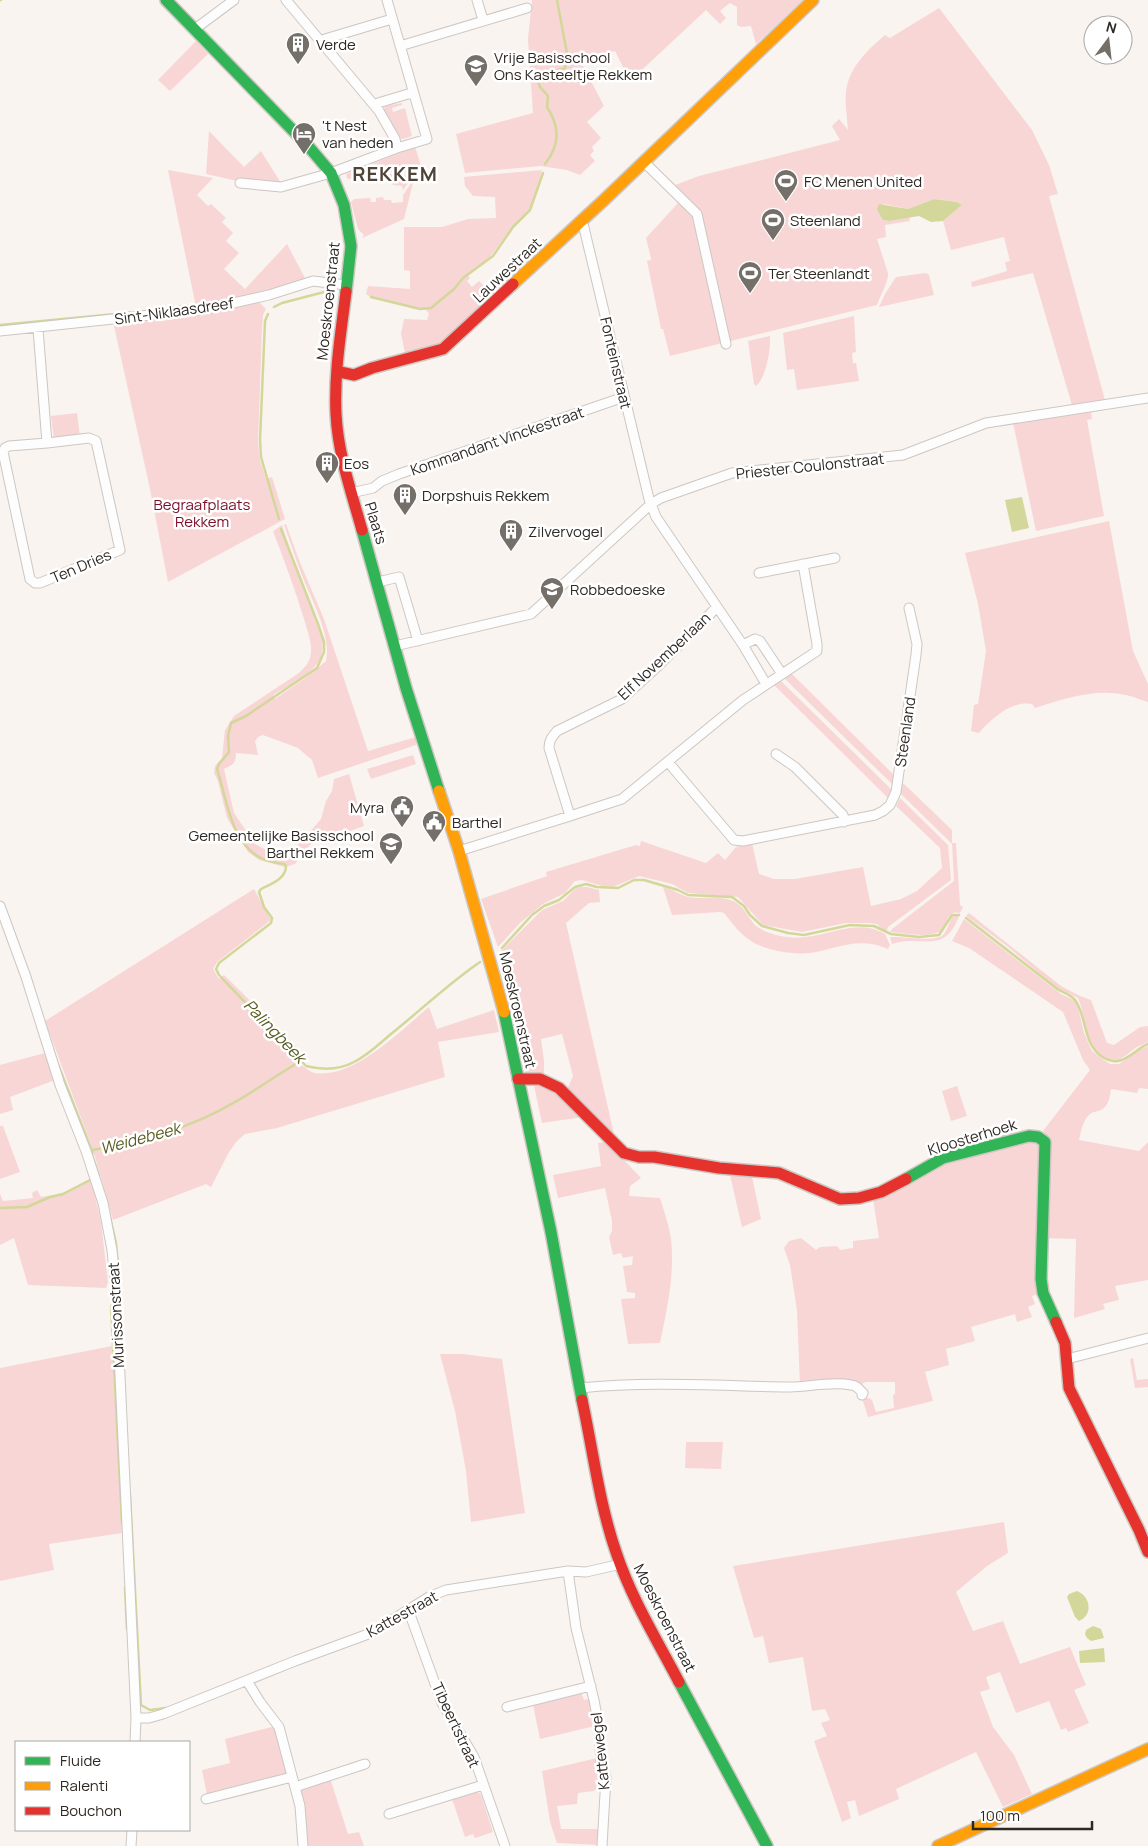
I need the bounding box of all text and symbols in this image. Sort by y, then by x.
north arrow [1083,15,1133,65]
text: N [1104,16,1119,37]
building icon: Verde [285,31,311,65]
place label: Verde [316,34,356,55]
place label: Vrije Basisschool Ons Kasteeltje Rekkem [494,47,652,85]
school or university icon: Vrije Basisschool Ons Kasteeltje Rekkem [463,53,489,87]
place label: 't Nest van heden [322,115,394,153]
hotel icon: 't Nest van heden [291,121,317,155]
district label: REKKEM [352,160,438,187]
sports icon: FC Menen United [773,168,799,202]
place label: FC Menen United [804,171,922,192]
sports icon: Steenland [760,207,786,241]
place label: Steenland [790,210,861,231]
street label: Lauwestraat [468,233,546,307]
street label: Moeskroenstraat [311,241,345,361]
sports icon: Ter Steenlandt [737,260,763,294]
place label: Ter Steenlandt [768,263,870,284]
street label: Sint-Niklaasdreef [113,292,236,330]
street label: Fonteinstraat [595,315,637,411]
street label: Kommandant Vinckestraat [407,401,587,481]
street label: Priester Coulonstraat [735,448,885,484]
building icon: Eos [314,450,340,484]
place label: Eos [344,453,369,474]
building icon: Dorpshuis Rekkem [392,482,418,516]
place label: Dorpshuis Rekkem [422,485,549,506]
park label: Begraafplaats Rekkem [154,494,251,532]
street label: Plaats [360,499,392,547]
building icon: Zilvervogel [498,518,524,552]
place label: Zilvervogel [528,521,603,542]
street label: Ten Dries [48,544,115,588]
school or university icon: Robbedoeske [539,576,565,610]
place label: Robbedoeske [570,579,666,600]
street label: Elf Novemberlaan [613,607,715,705]
street label: Steenland [890,696,920,768]
public building icon: Myra [389,794,415,828]
place label: Myra [350,797,384,818]
public building icon: Barthel [421,809,447,843]
place label: Barthel [452,812,502,833]
place label: Gemeentelijke Basisschool Barthel Rekkem [189,825,374,863]
school or university icon: Gemeentelijke Basisschool Barthel Rekkem [378,831,404,865]
street label: Moeskroenstraat [494,950,542,1070]
water label: Palingbeek [239,994,312,1069]
street label: Kloosterhoek [925,1113,1020,1160]
water label: Weidebeek [98,1116,184,1159]
street label: Murissonstraat [103,1262,129,1368]
street label: Moeskroenstraat [629,1560,701,1676]
street label: Kattestraat [362,1586,442,1642]
street label: Tibeertstraat [427,1679,485,1771]
street label: Kattewegel [585,1711,615,1791]
legend [15,1741,190,1831]
text: Fluide [60,1750,101,1771]
text: Ralenti [60,1775,108,1796]
scale bar [973,1798,1092,1830]
text: Bouchon [60,1800,122,1821]
text: 100 m [980,1805,1020,1826]

